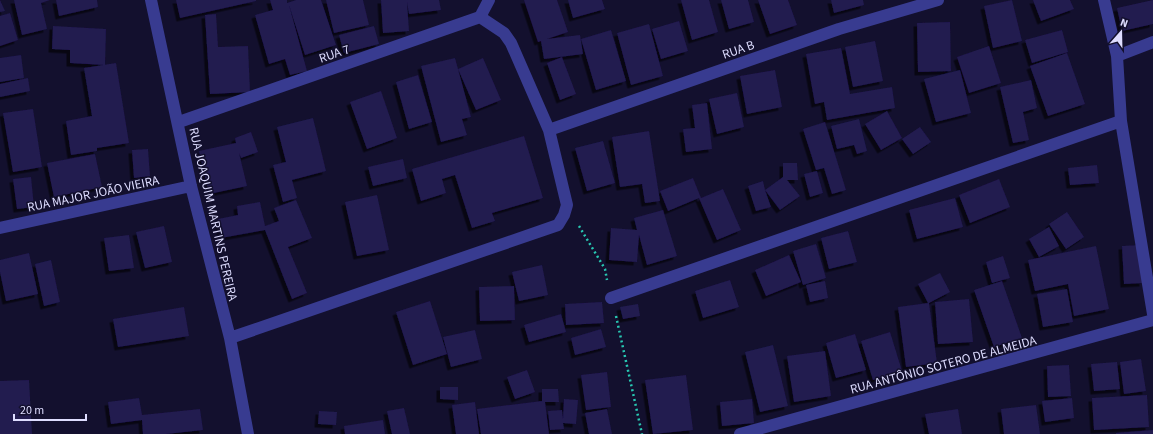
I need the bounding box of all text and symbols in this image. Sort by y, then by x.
north arrow [1101,12,1141,52]
text: N [1118,15,1130,31]
street label: RUA B [720,36,757,64]
street label: RUA 7 [316,40,352,68]
street label: RUA JOAQUIM MARTINS PEREIRA [184,126,242,304]
street label: RUA MAJOR JOÃO VIEIRA [26,171,162,217]
street label: RUA ANTÔNIO SOTERO DE ALMEIDA [848,331,1039,399]
scale bar [14,396,86,422]
text: 20 m [20,402,44,419]

